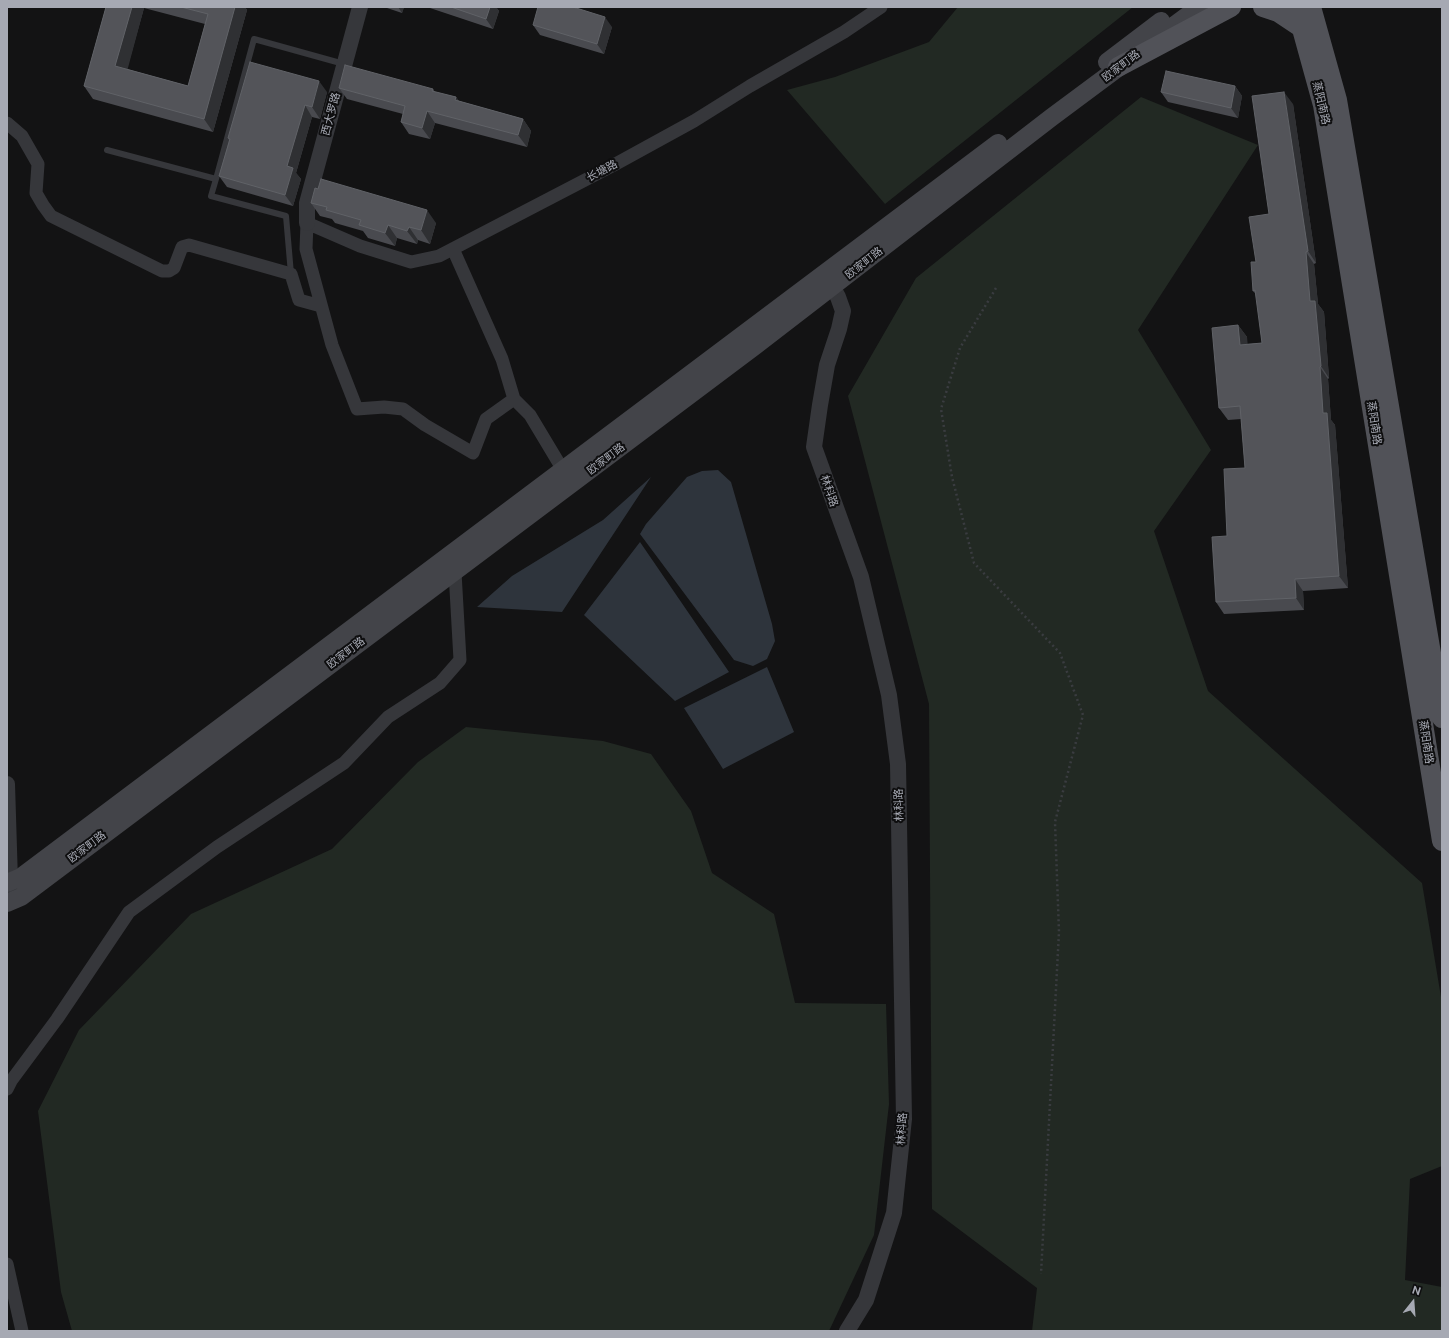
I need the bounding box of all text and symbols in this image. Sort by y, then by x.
street label: 欧家町路 [1099,47,1143,85]
street label: 蒸阳南路 [1310,80,1332,126]
street label: 西大罗路 [319,91,343,137]
street label: 长塘路 [584,157,620,185]
street label: 欧家町路 [843,244,885,282]
street label: 蒸阳南路 [1364,400,1384,446]
street label: 欧家町路 [584,440,628,478]
street label: 林科路 [817,473,841,509]
street label: 欧家町路 [324,634,368,672]
street label: 蒸阳南路 [1416,719,1436,765]
street label: 林科路 [892,788,906,822]
street label: 欧家町路 [65,828,109,866]
street label: 林科路 [894,1112,910,1146]
north arrow [1393,1282,1433,1322]
text: N [1411,1284,1422,1298]

